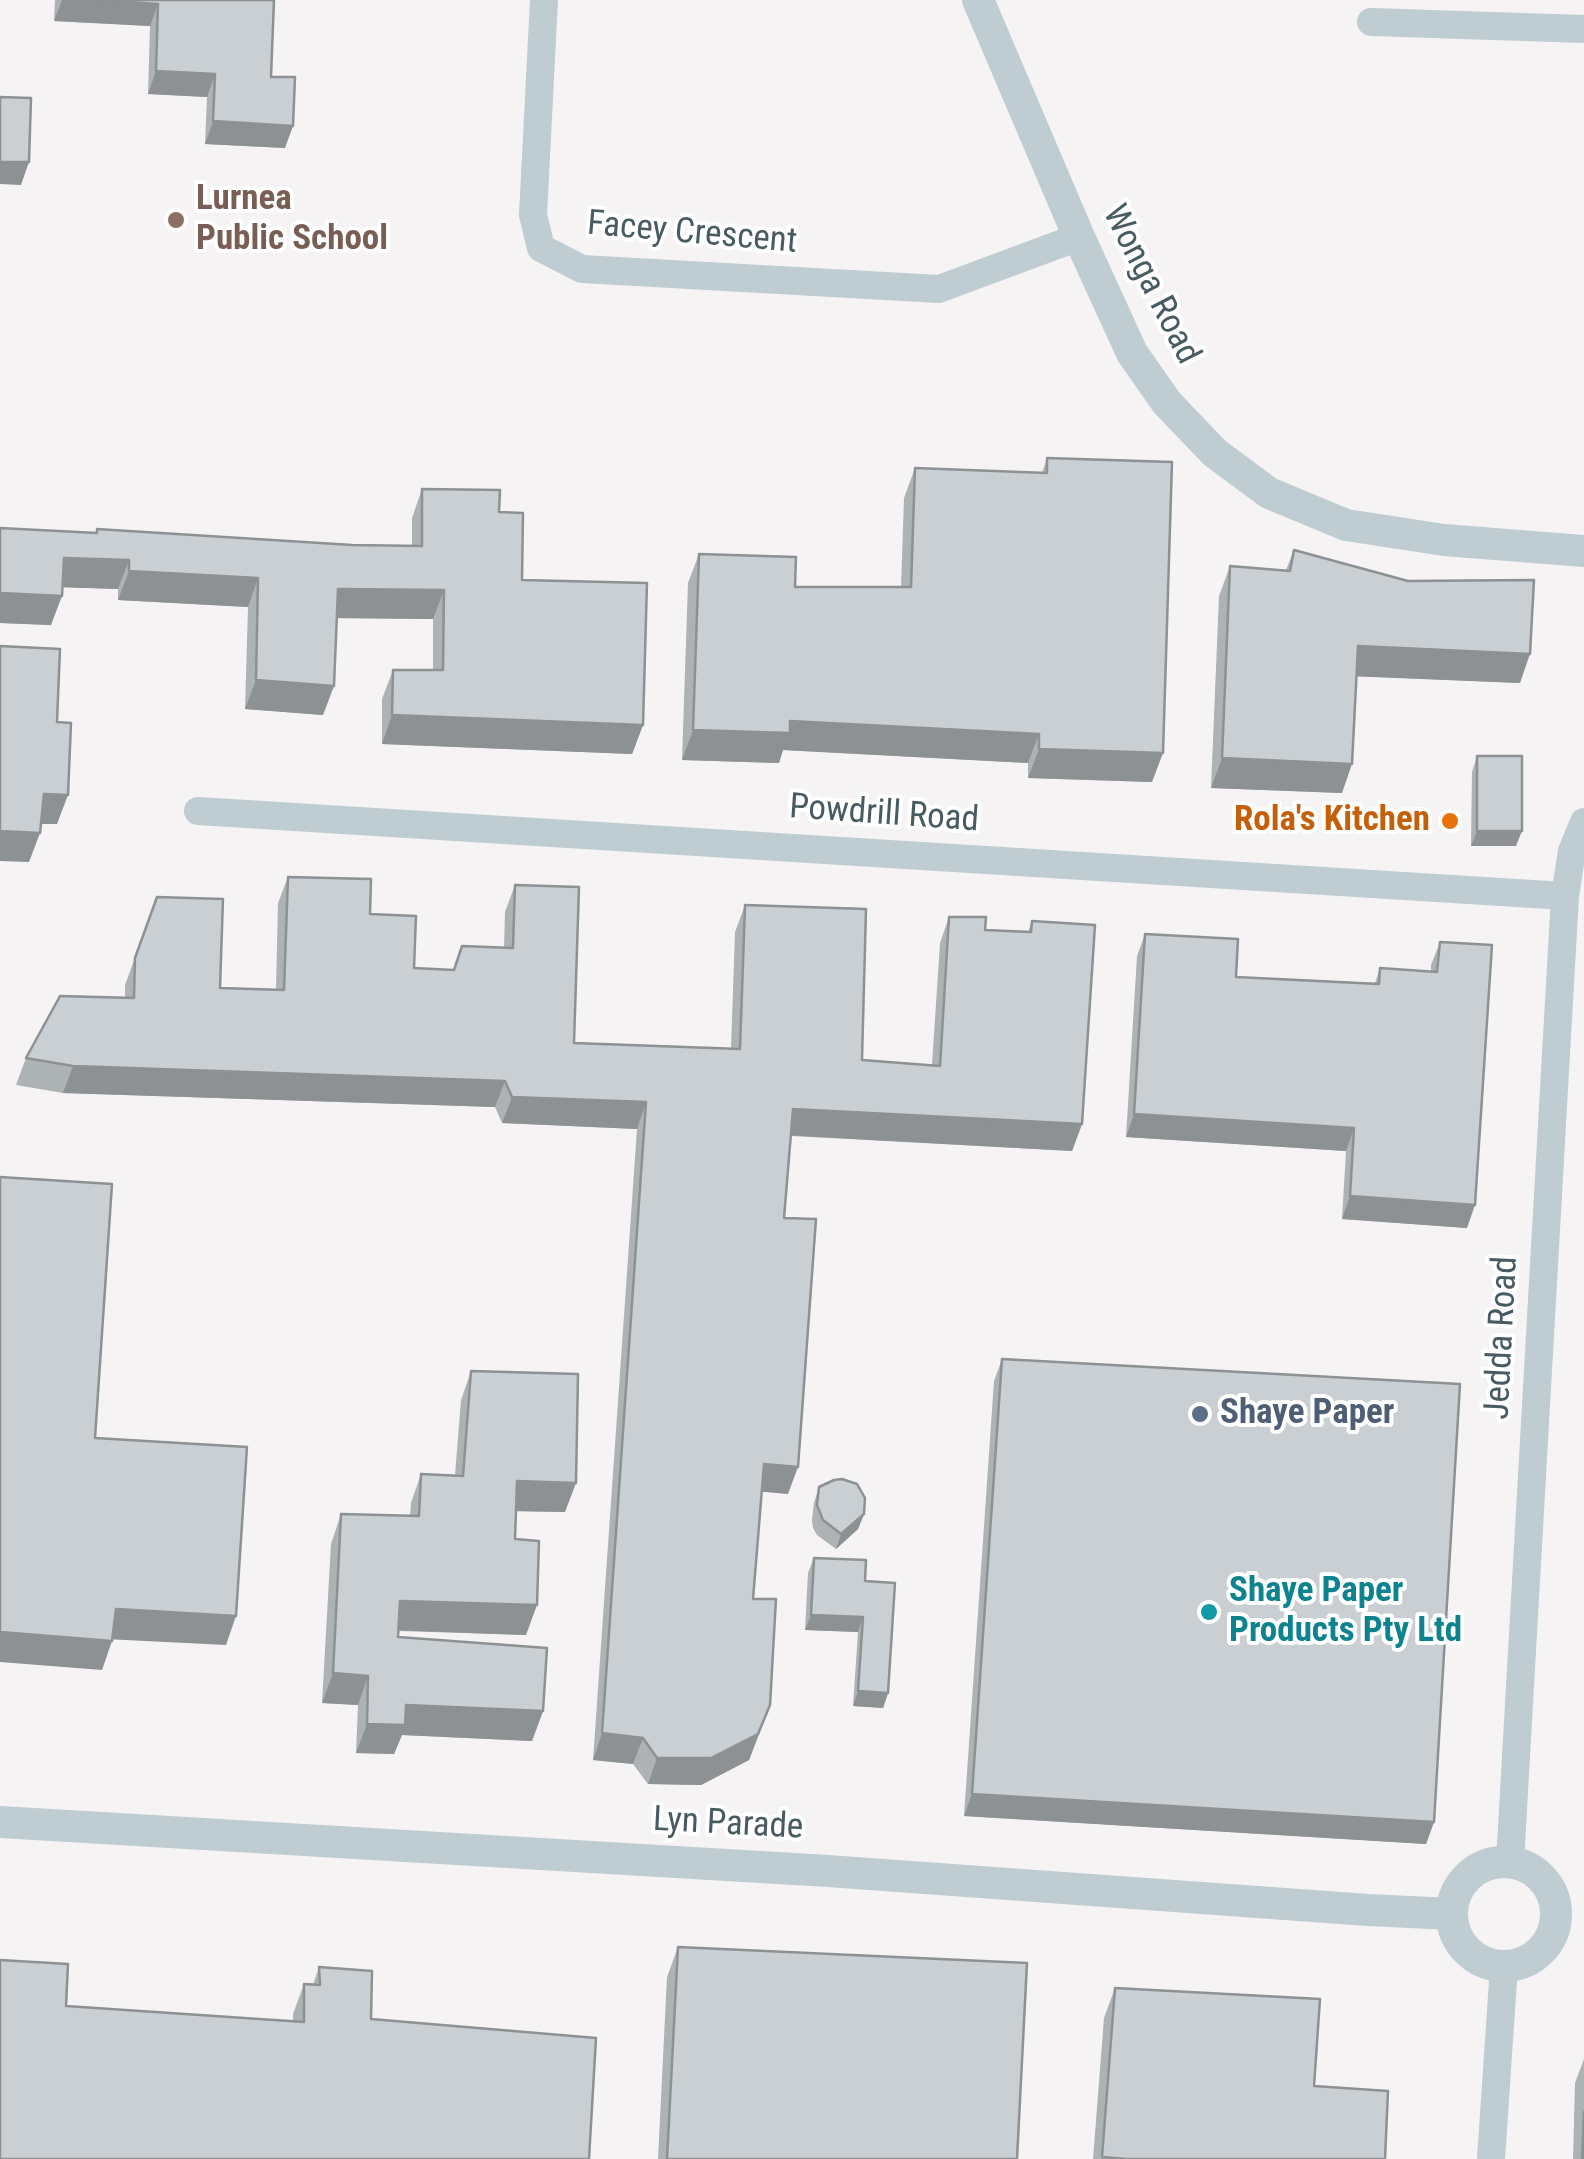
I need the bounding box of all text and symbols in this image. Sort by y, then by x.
place label: Lurnea Public School [196,179,388,261]
street label: Wonga Road [1092,198,1208,372]
street label: Facey Crescent [585,204,799,264]
marker: Lurnea Public School [165,209,187,231]
street label: Powdrill Road [788,787,980,843]
place label: Rola's Kitchen [1234,800,1430,842]
marker: Rola's Kitchen [1439,810,1461,832]
street label: Jedda Road [1478,1255,1528,1421]
place label: Shaye Paper [1220,1393,1394,1435]
marker: Shaye Paper [1189,1403,1211,1425]
place label: Shaye Paper Products Pty Ltd [1229,1571,1462,1653]
marker: Shaye Paper Products Pty Ltd [1198,1601,1220,1623]
street label: Lyn Parade [652,1800,804,1850]

